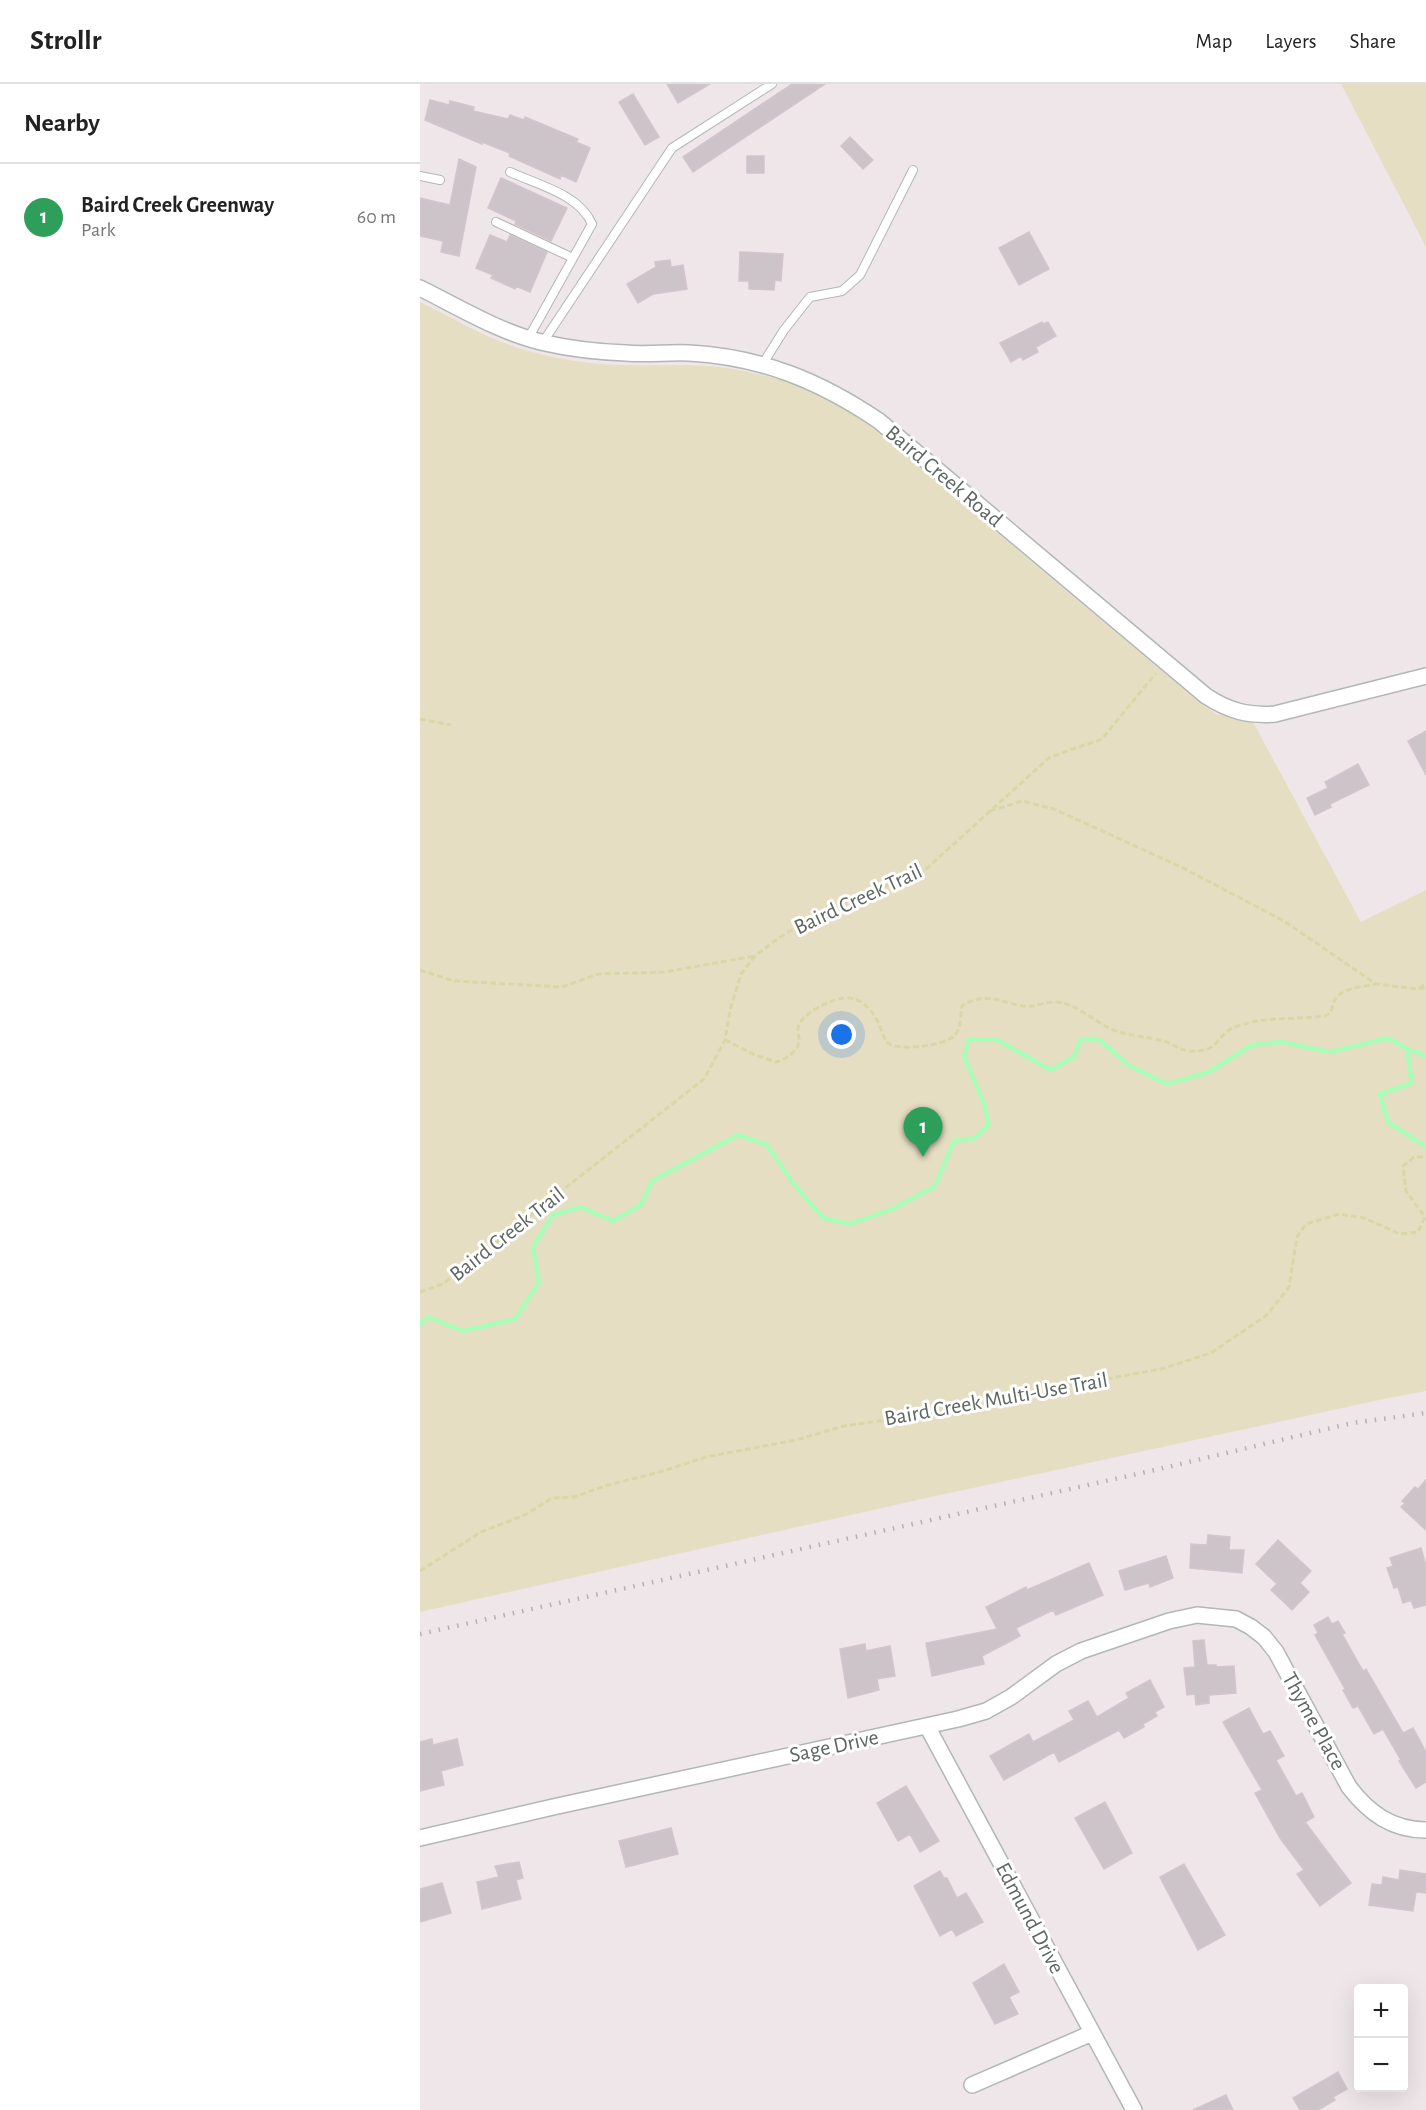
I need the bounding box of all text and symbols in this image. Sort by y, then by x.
text: Strollr [30,27,101,55]
text: Map [1196,31,1232,52]
text: Layers [1265,31,1316,52]
text: Share [1349,31,1396,52]
text: Nearby [24,110,100,136]
text: Baird Creek Greenway [81,194,274,216]
text: 1 [40,207,47,227]
text: 60 m [357,207,396,227]
text: Park [81,220,116,240]
street label: Baird Creek Road [881,421,1007,531]
street label: Baird Creek Trail [791,860,925,938]
your location [827,1020,856,1049]
pin: 1 [904,1108,942,1157]
street label: Baird Creek Trail [446,1183,568,1285]
street label: Baird Creek Multi-Use Trail [883,1369,1109,1429]
street label: Thyme Place [1278,1668,1350,1774]
street label: Sage Drive [788,1726,880,1766]
street label: Edmund Drive [992,1859,1068,1977]
map controls [1354,1984,1408,2092]
button: + [1354,1984,1408,2038]
button: − [1354,2038,1408,2092]

